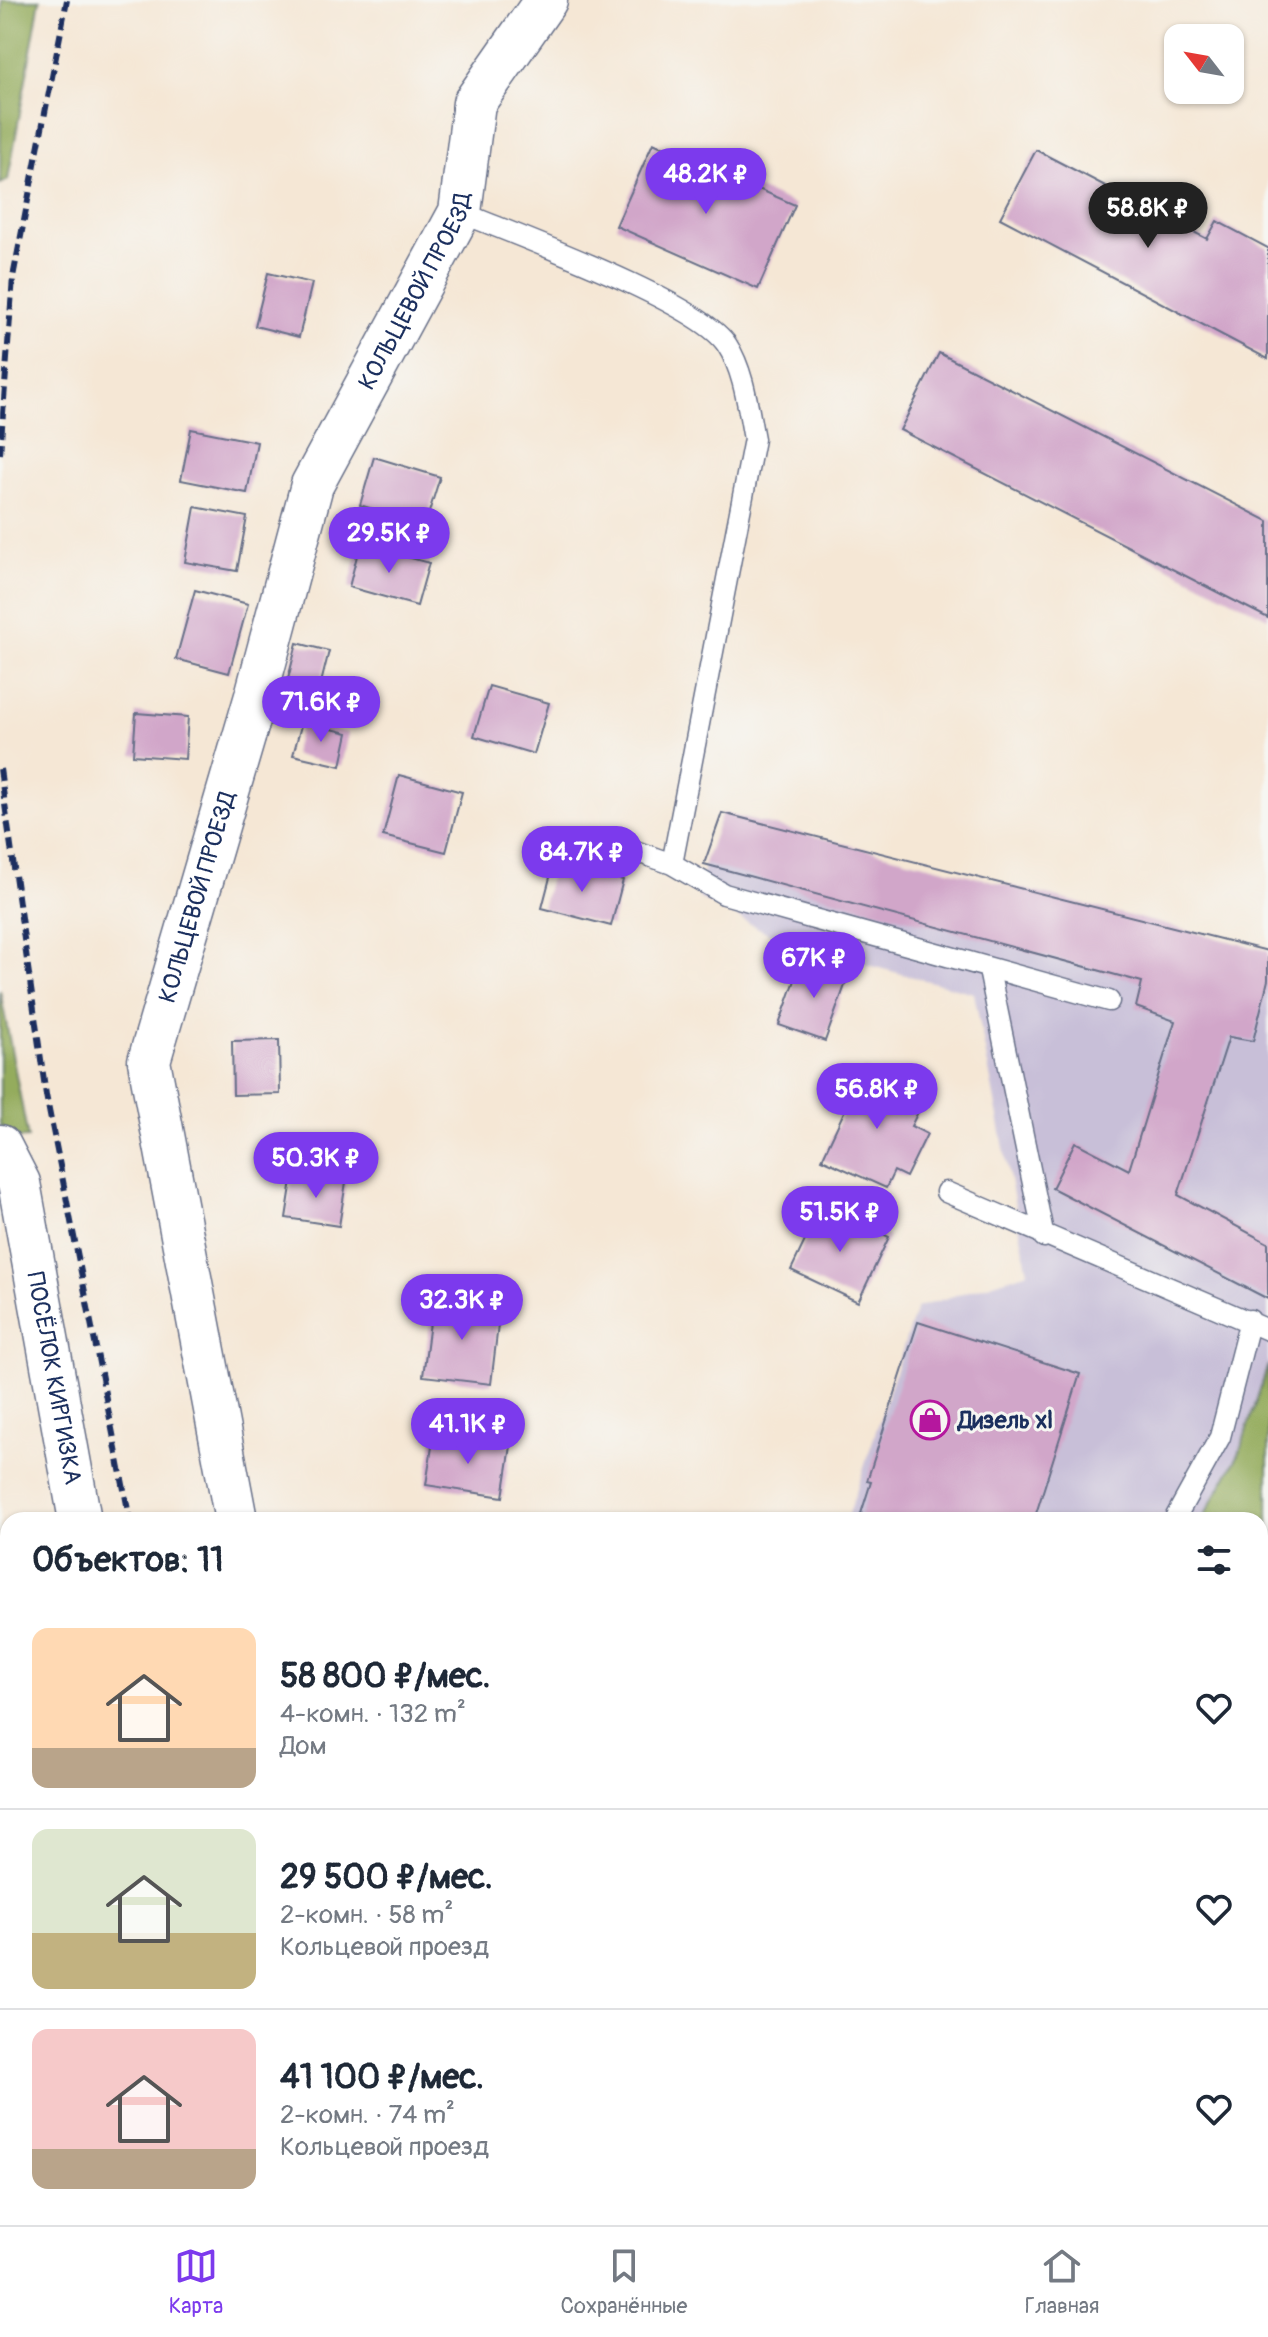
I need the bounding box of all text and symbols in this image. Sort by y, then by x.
north arrow [1164,24,1244,104]
map controls [1164,24,1244,104]
pin: 48.2K ₽ [632,148,780,216]
text: 48.2K ₽ [663,158,749,190]
pin: 58.8K ₽ [1074,182,1222,250]
street label: КОЛЬЦЕВОЙ ПРОЕЗД [352,191,477,395]
text: 58.8K ₽ [1107,192,1189,224]
pin: 29.5K ₽ [315,507,463,575]
text: 29.5K ₽ [347,517,431,549]
pin: 71.6K ₽ [247,676,395,744]
text: 71.6K ₽ [280,686,362,718]
street label: КОЛЬЦЕВОЙ ПРОЕЗД [152,787,242,1006]
pin: 84.7K ₽ [508,826,656,894]
text: 84.7K ₽ [540,836,624,868]
pin: 67K ₽ [758,932,870,1000]
text: 67K ₽ [781,942,847,974]
pin: 56.8K ₽ [803,1063,951,1131]
text: 56.8K ₽ [835,1073,919,1105]
pin: 50.3K ₽ [242,1132,390,1200]
text: 50.3K ₽ [272,1142,360,1174]
pin: 51.5K ₽ [766,1186,914,1254]
text: 51.5K ₽ [800,1196,880,1228]
street label: ПОСЁЛОК КИРГИЗКА [21,1270,88,1487]
pin: 32.3K ₽ [388,1274,536,1342]
text: 32.3K ₽ [419,1284,505,1316]
pin: 41.1K ₽ [394,1398,542,1466]
shop icon: Дизель xl [909,1399,951,1441]
place label: Дизель xl [956,1406,1053,1435]
text: 41.1K ₽ [429,1408,507,1440]
icon: filters [1192,1538,1236,1582]
text: Объектов: 11 [32,1539,224,1582]
text: 58 800 ₽/мес. [280,1655,490,1698]
icon: home [96,1660,192,1756]
icon: heart [1192,1686,1236,1730]
text: 4-комн. · 132 m² [280,1698,466,1730]
text: Дом [280,1730,327,1762]
text: 29 500 ₽/мес. [280,1856,493,1899]
icon: home [96,1861,192,1957]
icon: heart [1192,1887,1236,1931]
text: 2-комн. · 58 m² [280,1899,453,1931]
text: Кольцевой проезд [280,1931,489,1963]
text: 41 100 ₽/мес. [280,2056,484,2099]
icon: home [96,2061,192,2157]
icon: heart [1192,2087,1236,2131]
text: 2-комн. · 74 m² [280,2099,455,2131]
text: Кольцевой проезд [280,2131,489,2163]
tab: Карта [169,2244,223,2320]
tab: Сохранённые [561,2244,687,2320]
tab: Главная [1025,2244,1099,2320]

